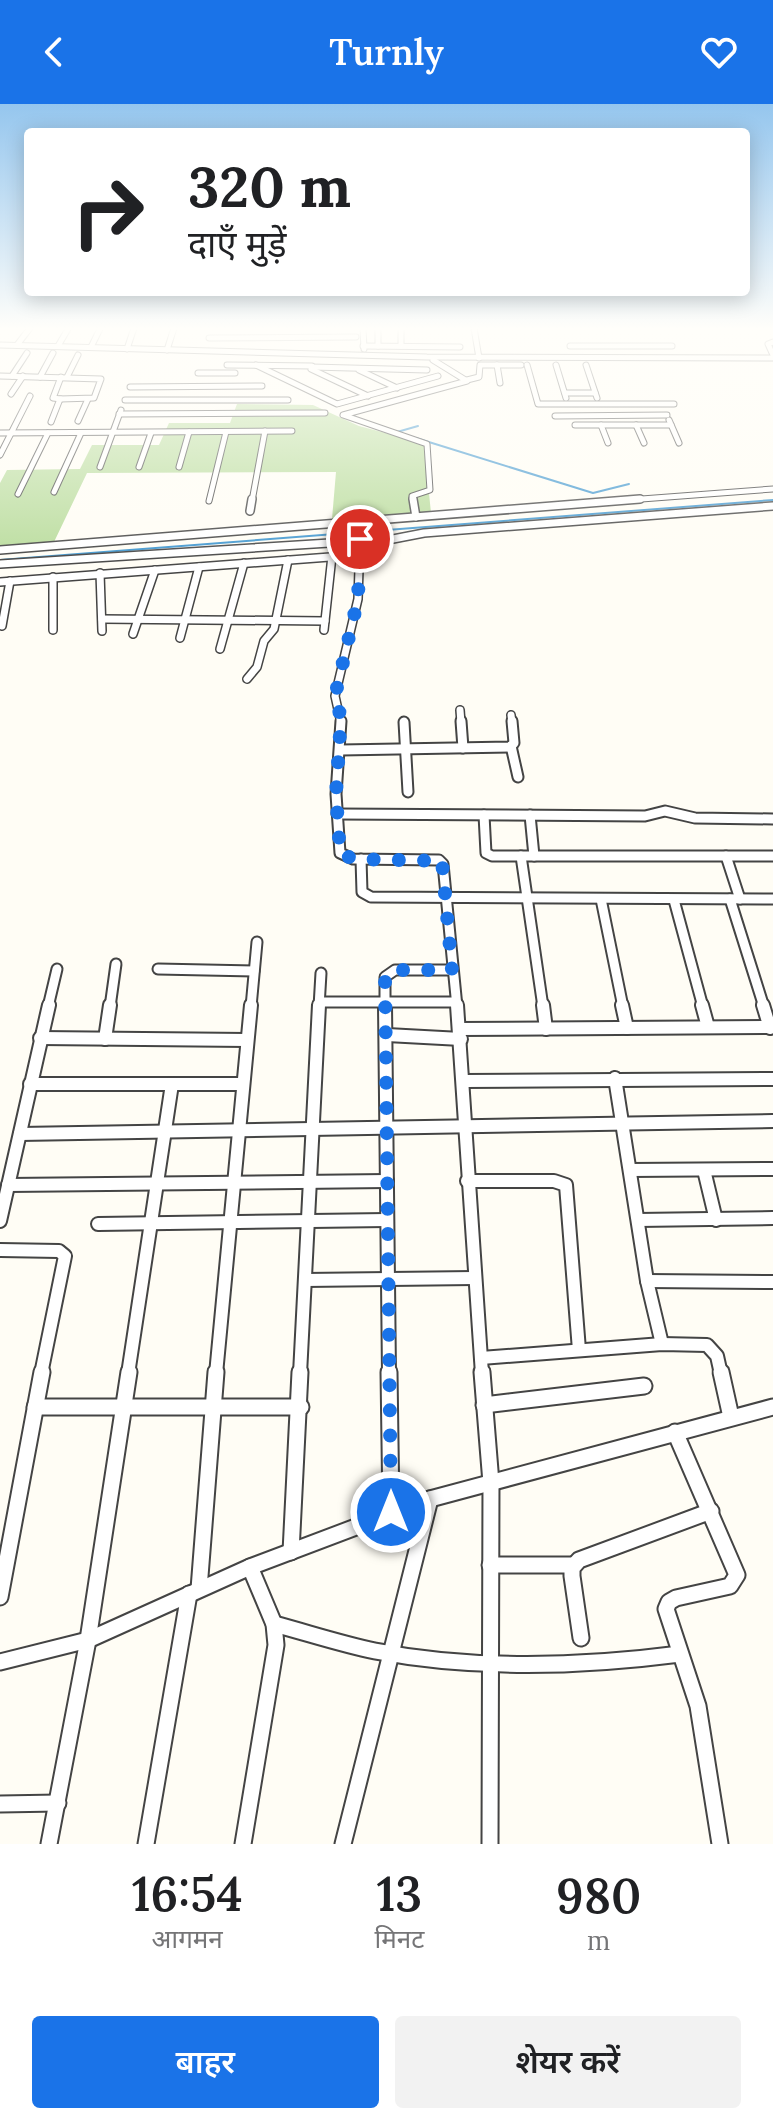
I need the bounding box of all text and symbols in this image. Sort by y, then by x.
text: Turnly [329,29,444,75]
icon: back [32,30,76,74]
icon: heart [697,30,741,74]
text: 320 m [188,151,351,222]
icon: right [56,160,160,264]
text: दाएँ मुड़ें [188,221,287,267]
pin [326,505,394,573]
icon: arrive [338,517,382,561]
position arrow [349,1470,433,1554]
text: 16:54 [132,1863,243,1924]
text: 13 [377,1863,422,1924]
text: 980 [556,1865,641,1926]
text: आगमन [152,1922,223,1955]
text: मिनट [374,1922,424,1955]
text: m [587,1924,610,1957]
button: बाहर [32,2016,379,2108]
button: शेयर करें [395,2016,741,2108]

